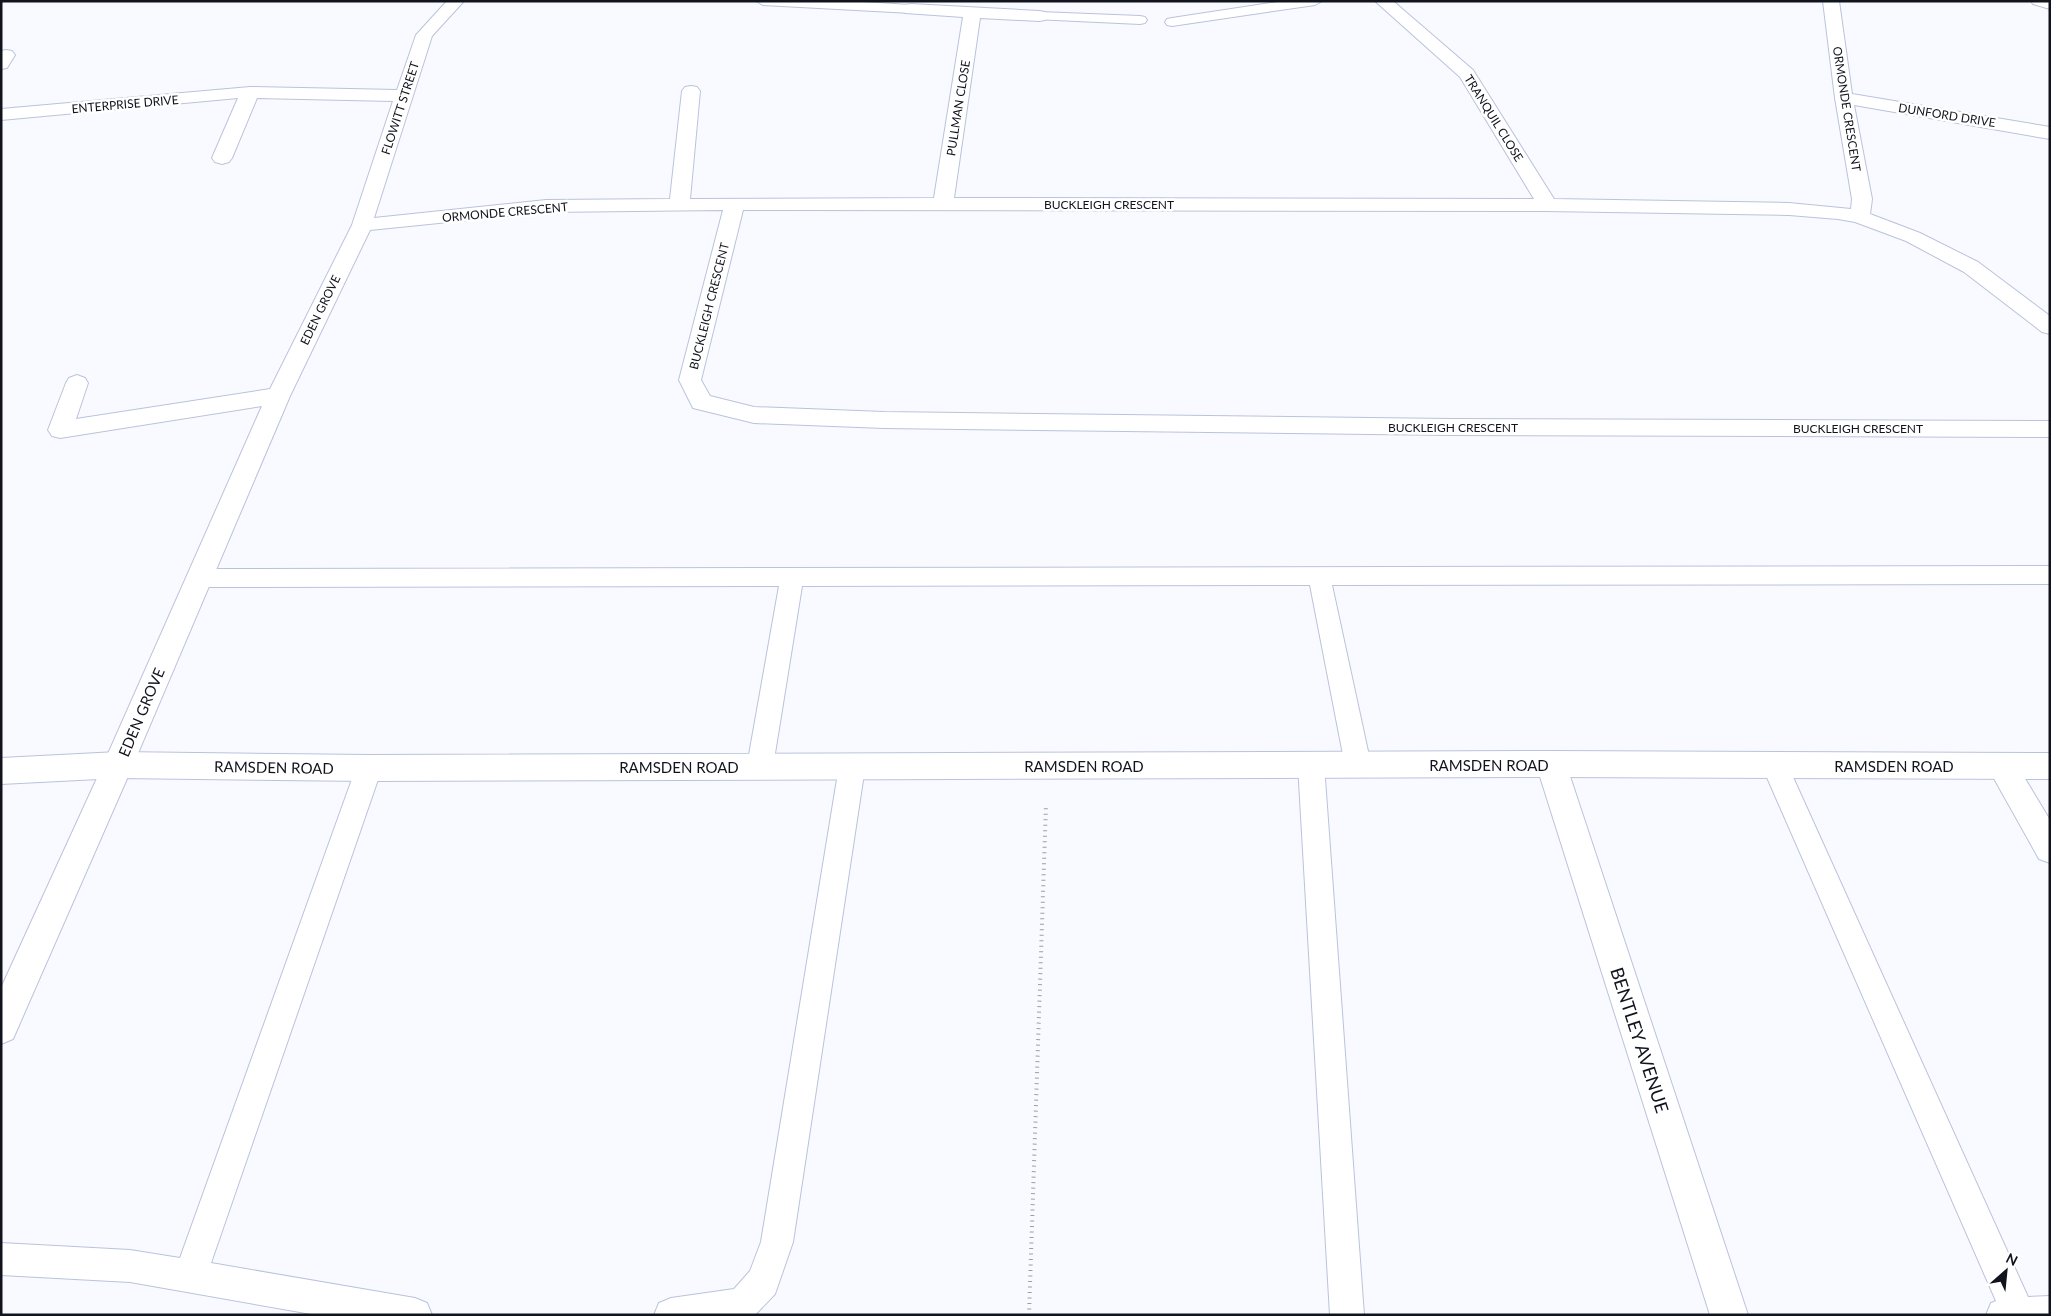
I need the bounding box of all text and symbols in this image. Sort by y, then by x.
street label: ORMONDE CRESCENT [1830,45,1864,173]
street label: PULLMAN CLOSE [943,59,973,157]
street label: FLOWITT STREET [378,60,422,156]
street label: TRANQUIL CLOSE [1461,72,1527,164]
street label: ENTERPRISE DRIVE [71,92,179,116]
street label: DUNFORD DRIVE [1897,100,1997,130]
street label: BUCKLEIGH CRESCENT [1044,197,1174,212]
street label: ORMONDE CRESCENT [441,199,569,225]
street label: BUCKLEIGH CRESCENT [686,241,732,371]
street label: EDEN GROVE [297,273,343,347]
street label: BUCKLEIGH CRESCENT [1388,420,1518,435]
street label: BUCKLEIGH CRESCENT [1793,421,1923,436]
street label: EDEN GROVE [114,665,168,759]
street label: RAMSDEN ROAD [1429,756,1549,774]
street label: RAMSDEN ROAD [214,757,334,777]
street label: RAMSDEN ROAD [1024,757,1144,775]
street label: RAMSDEN ROAD [1834,757,1954,775]
street label: RAMSDEN ROAD [619,758,739,776]
street label: BENTLEY AVENUE [1606,964,1674,1116]
north arrow [1981,1246,2031,1296]
text: N [2003,1249,2021,1269]

